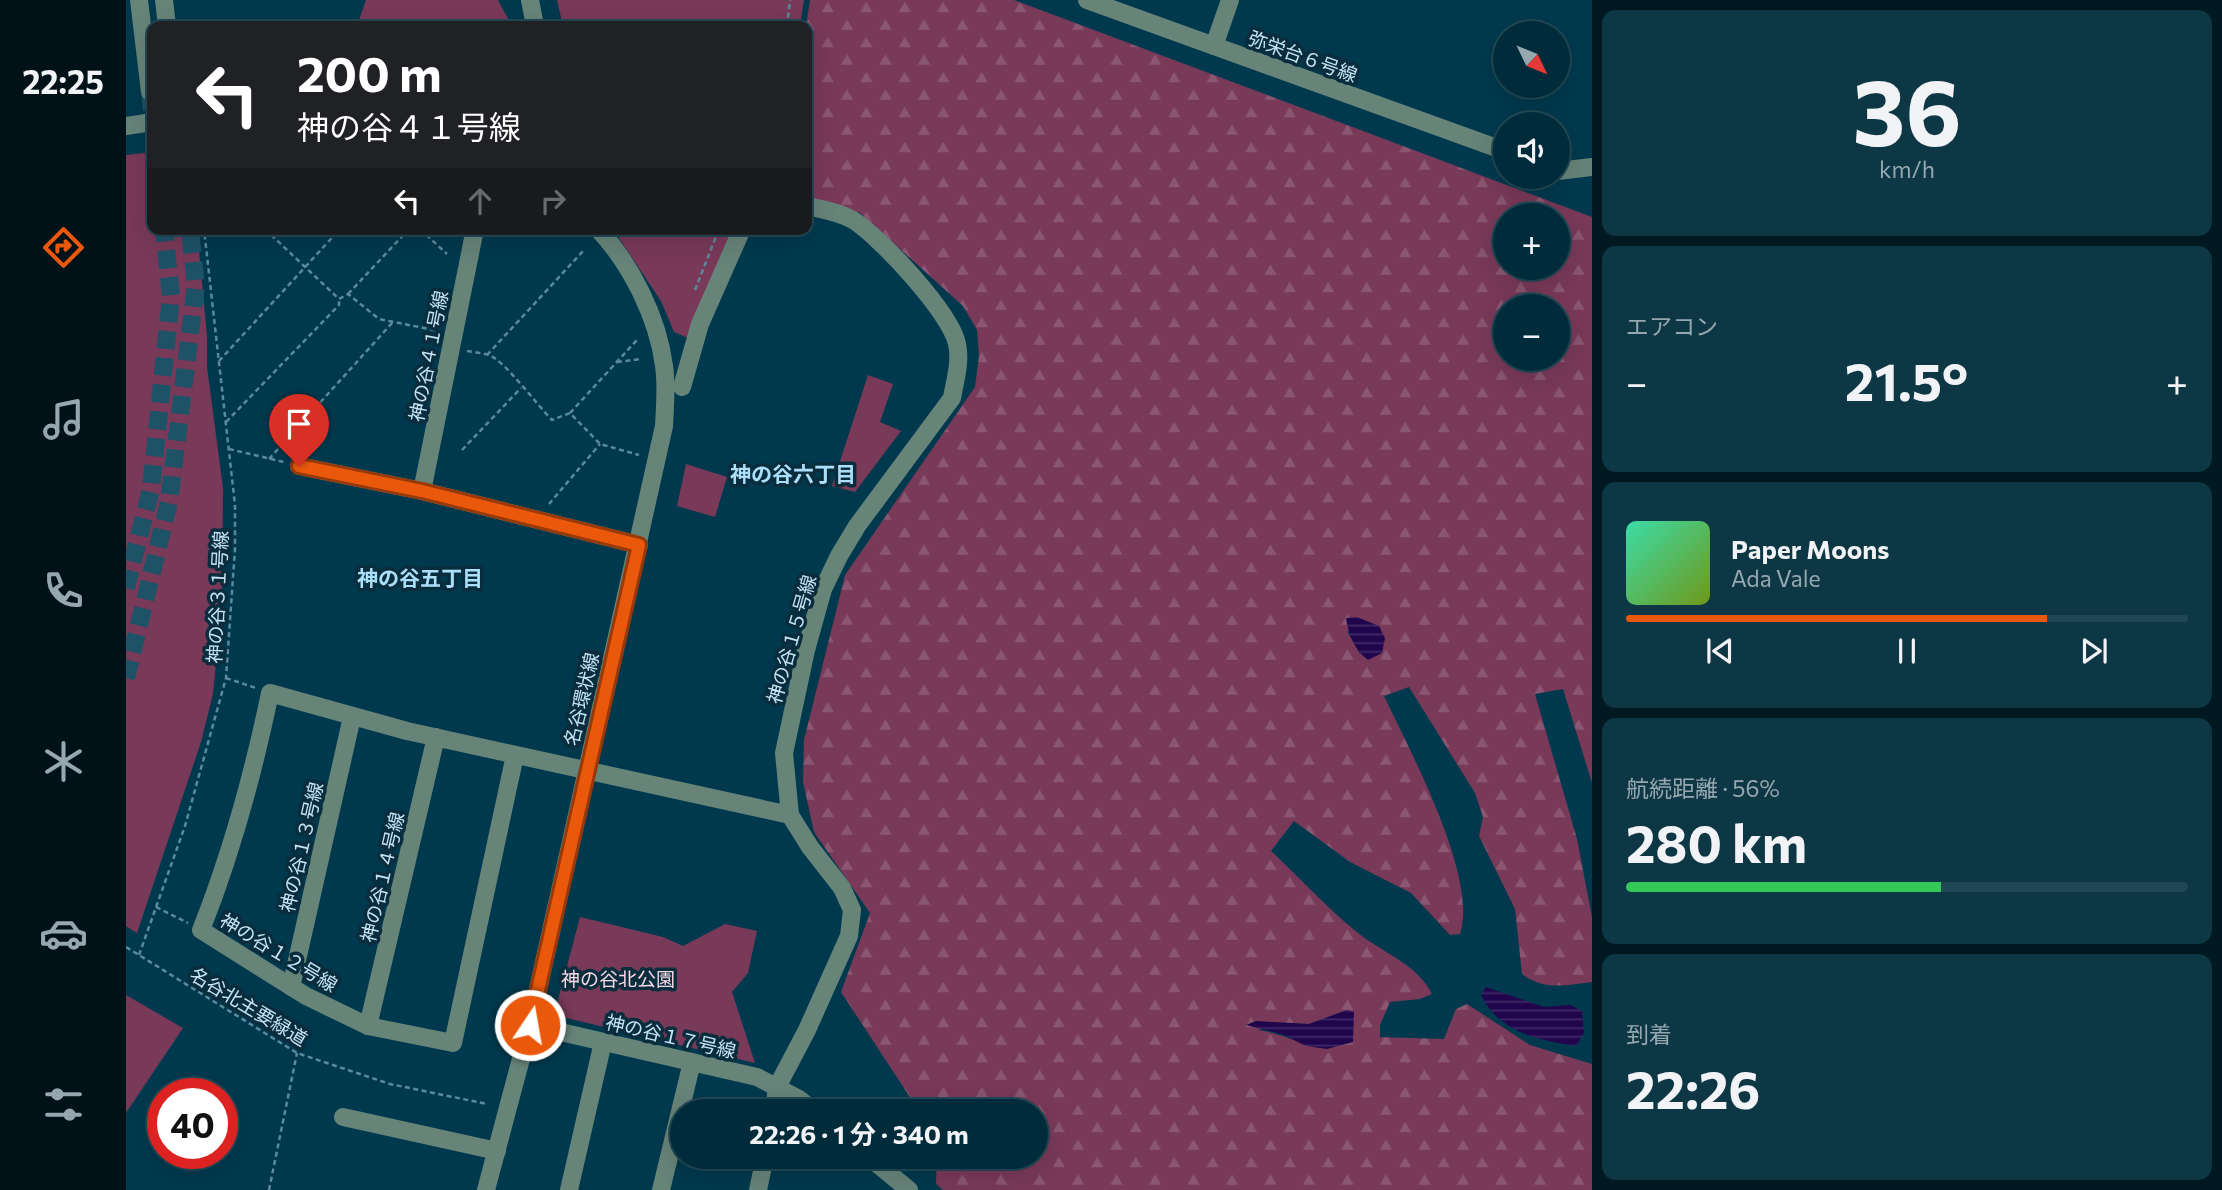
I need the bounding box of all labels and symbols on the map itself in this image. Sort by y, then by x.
north arrow [1493,21,1570,98]
street label: 弥栄台６号線 [1245,26,1361,86]
street label: 神の谷４１号線 [404,289,452,423]
pin [269,394,329,466]
district label: 神の谷六丁目 [730,461,856,486]
street label: 神の谷３１号線 [202,530,232,664]
district label: 神の谷五丁目 [357,565,483,590]
street label: 神の谷１５号線 [762,572,820,706]
street label: 名谷環状線 [559,650,603,748]
street label: 神の谷１３号線 [275,780,327,914]
street label: 神の谷１４号線 [356,810,408,944]
street label: 神の谷１２号線 [216,908,342,996]
street label: 名谷北主要緑道 [186,962,312,1050]
park label: 神の谷北公園 [561,967,675,990]
position arrow [493,988,567,1062]
street label: 神の谷１７号線 [604,1010,738,1062]
speed limit sign: 40 [147,1078,238,1169]

